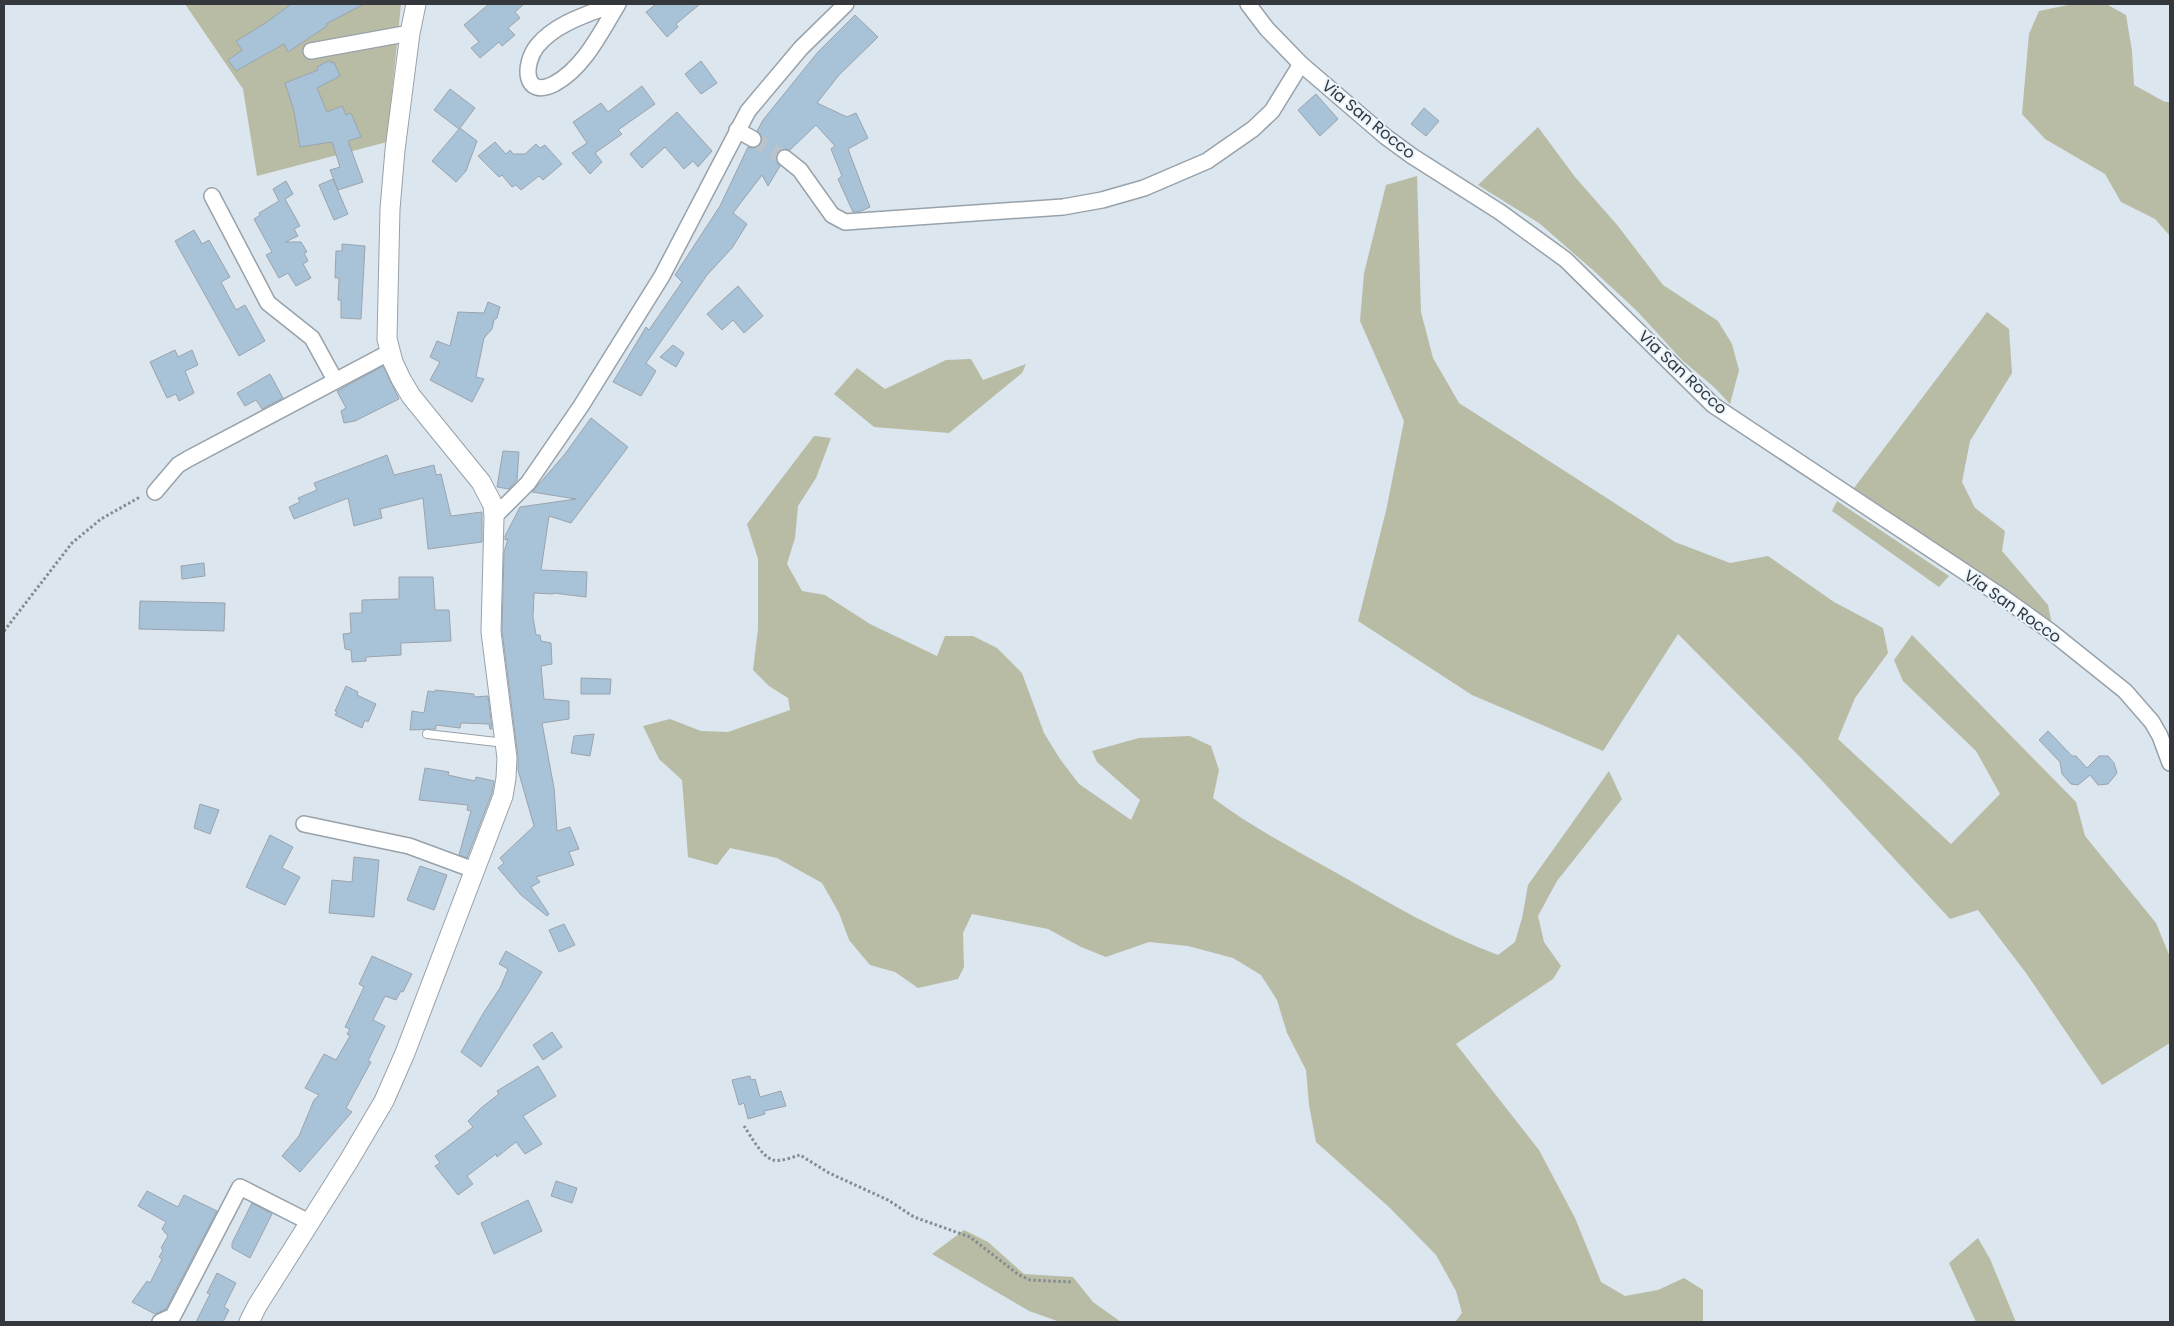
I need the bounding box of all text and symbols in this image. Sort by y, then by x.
street label: Via San Rocco [1317,75,1420,164]
street label: Via San Rocco [1633,325,1732,420]
street label: Via San Rocco [1959,564,2066,649]

